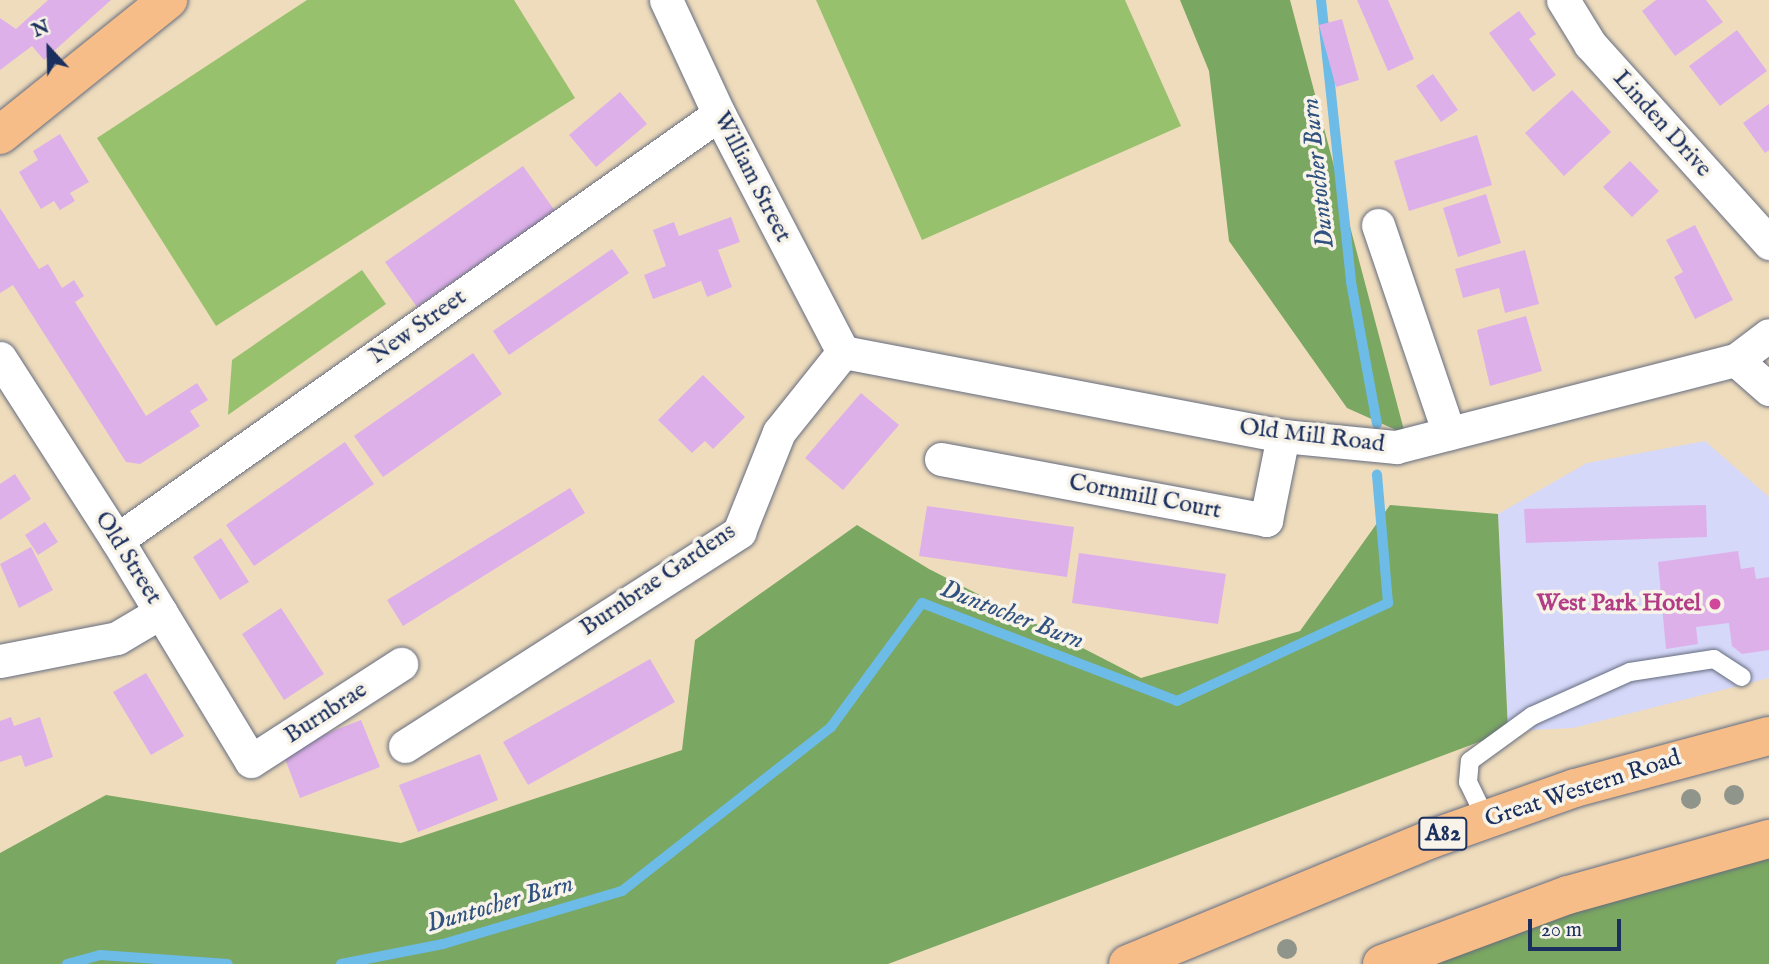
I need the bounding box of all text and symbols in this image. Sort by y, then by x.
north arrow [14,14,84,84]
text: N [29,15,53,44]
street label: Linden Drive [1606,65,1718,183]
water label: Duntocher Burn [1295,96,1341,250]
street label: William Street [707,107,797,247]
street label: New Street [364,283,472,371]
street label: Old Mill Road [1238,413,1386,459]
street label: Cornmill Court [1066,468,1224,526]
street label: Old Street [88,506,168,610]
street label: Burnbrae Gardens [575,517,741,643]
water label: Duntocher Burn [936,573,1088,657]
place label: West Park Hotel [1537,590,1701,618]
marker: West Park Hotel [1707,596,1723,612]
street label: Burnbrae [279,676,373,750]
street label: Great Western Road [1481,744,1685,834]
road number: A82 [1417,814,1469,854]
water label: Duntocher Burn [423,868,577,940]
scale bar [1531,904,1624,948]
text: 20 m [1541,917,1582,944]

